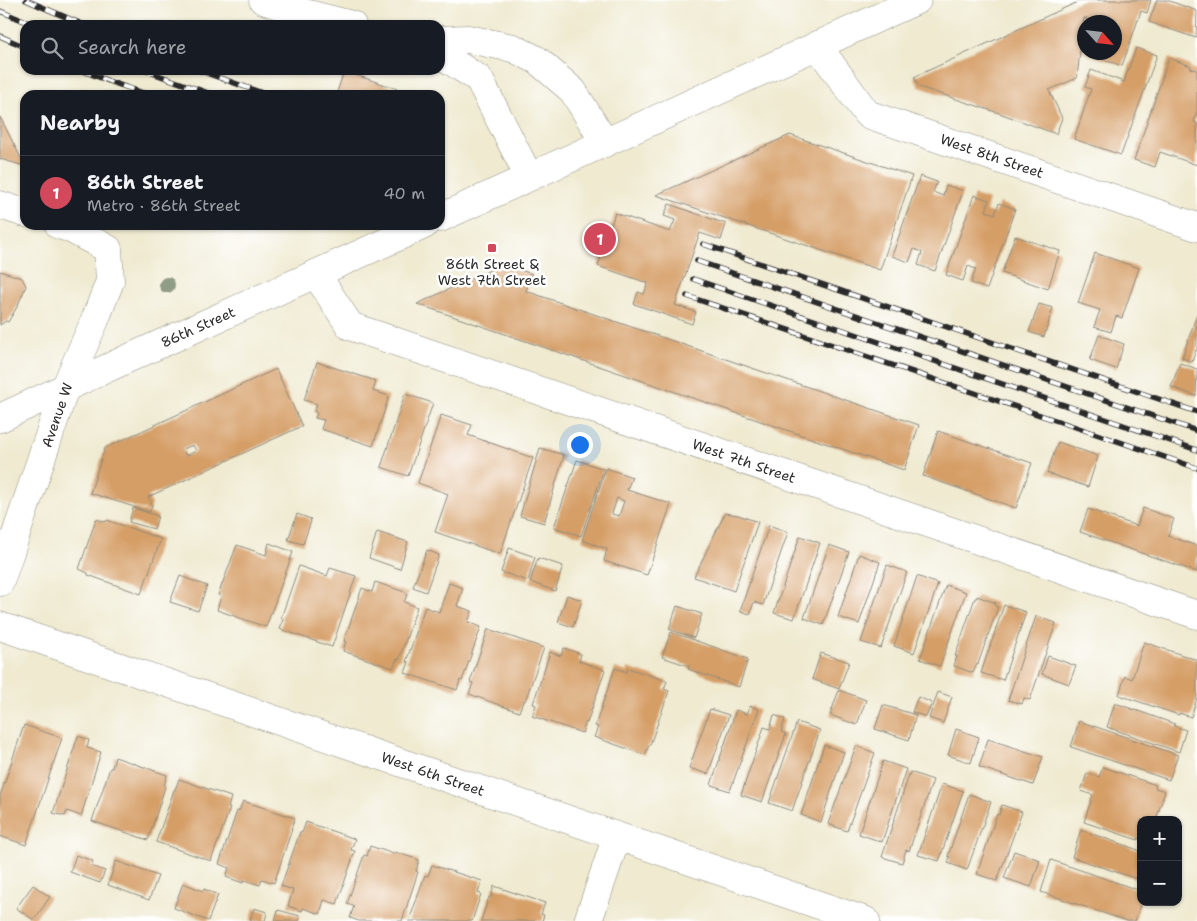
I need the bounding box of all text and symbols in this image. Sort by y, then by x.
north arrow [1077,15,1122,60]
search box [20,20,445,75]
icon: search [38,34,66,62]
text: Search here [78,35,187,60]
text: Nearby [40,109,120,137]
street label: West 8th Street [938,130,1046,182]
text: 86th Street [87,170,203,195]
text: 1 [52,183,60,204]
text: 40 m [383,183,425,204]
text: Metro · 86th Street [87,195,241,216]
pin: 1 [584,220,616,258]
marker: 86th Street & West 7th Street [486,242,498,254]
place label: 86th Street & West 7th Street [438,255,546,289]
street label: 86th Street [158,303,238,351]
street label: Avenue W [37,380,77,450]
your location [567,432,593,458]
street label: West 7th Street [690,435,798,487]
street label: West 6th Street [379,748,487,800]
map controls [1137,816,1182,906]
button: + [1137,816,1182,861]
button: − [1137,861,1182,906]

